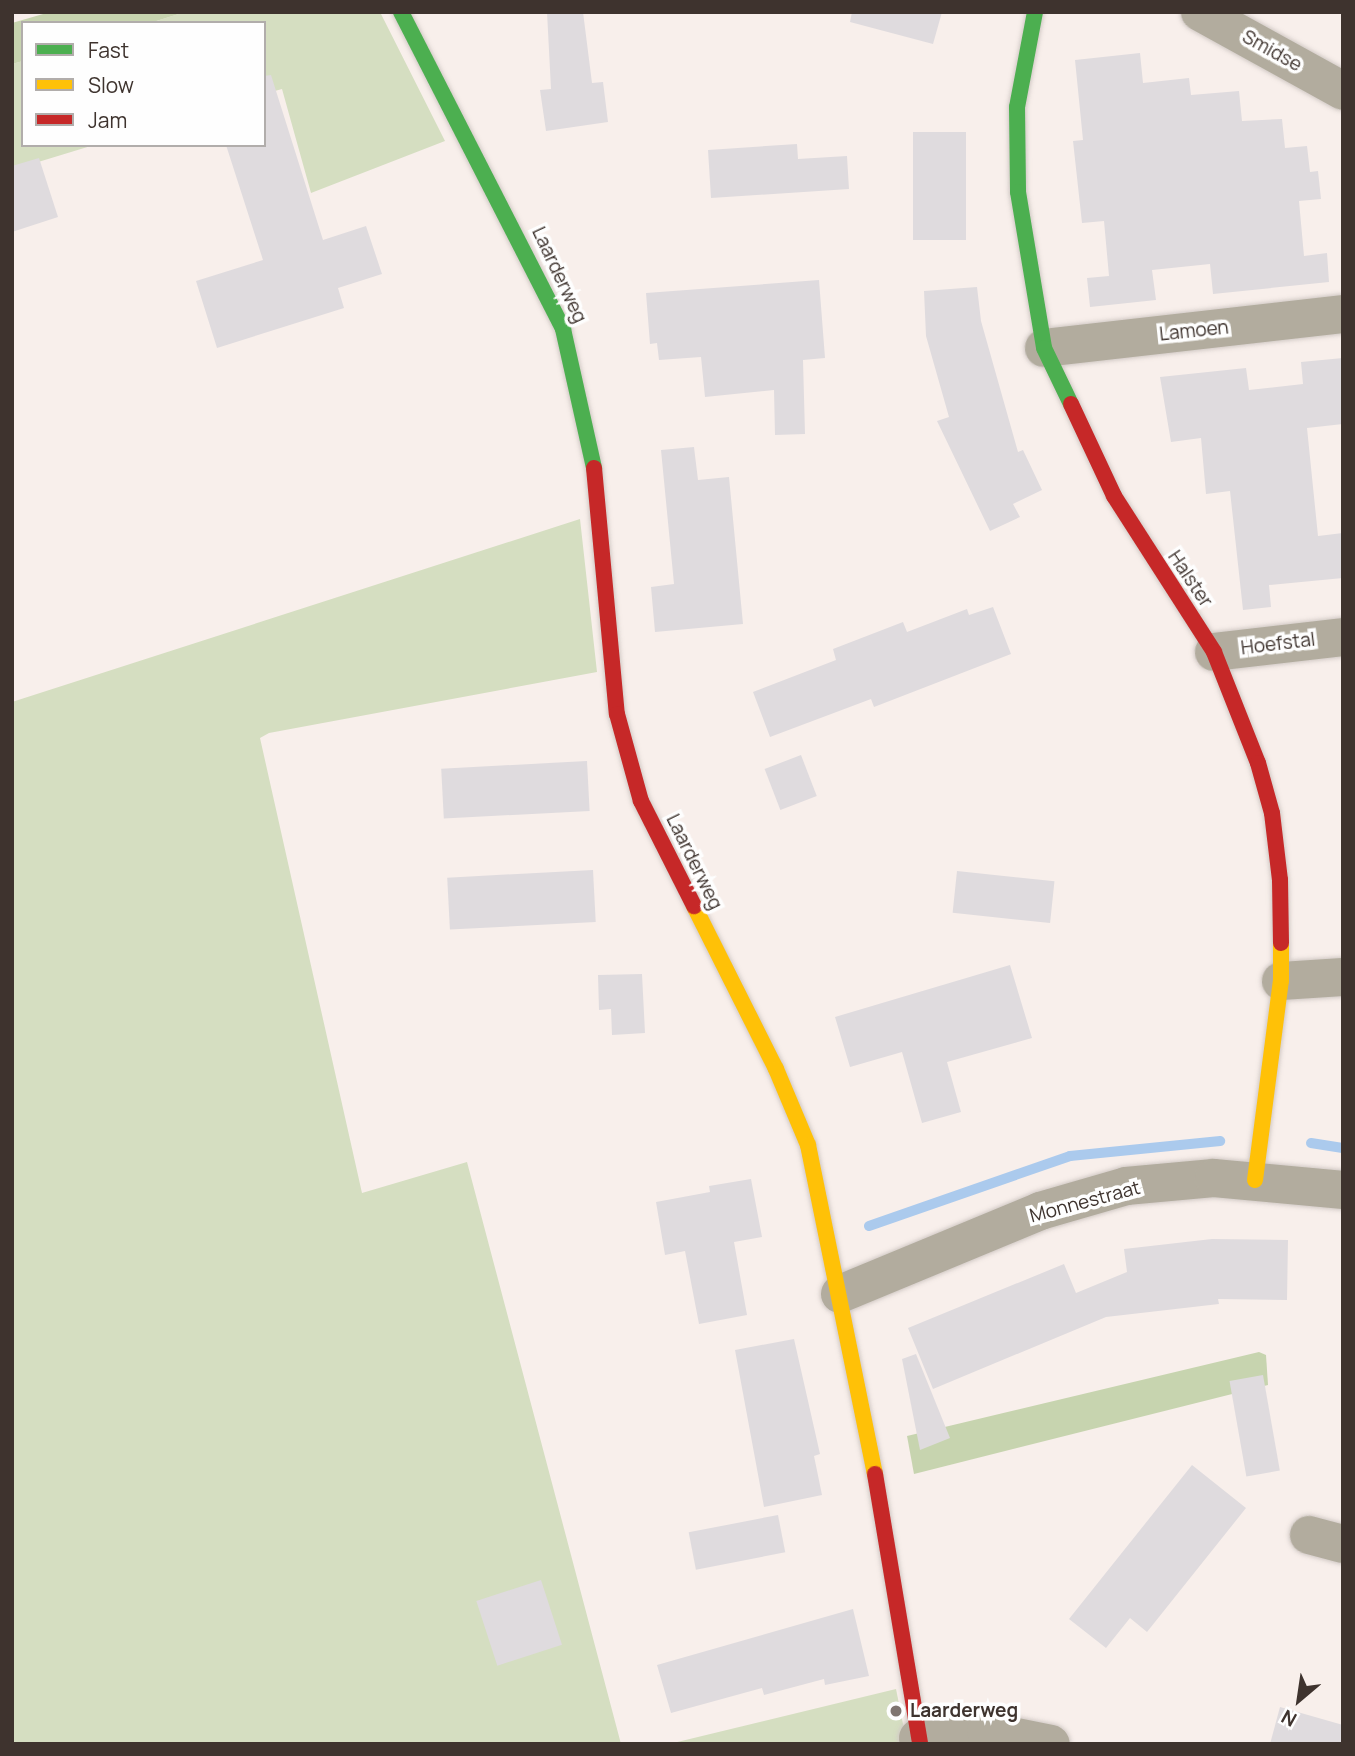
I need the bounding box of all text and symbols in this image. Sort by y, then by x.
legend [21,21,266,147]
street label: Smidse [1238,25,1306,77]
text: Fast [88,36,129,64]
text: Slow [88,71,134,99]
text: Jam [88,106,127,134]
street label: Laarderweg [527,223,591,327]
street label: Lamoen [1158,316,1230,346]
street label: Halster [1163,546,1217,612]
street label: Hoefstal [1240,628,1316,660]
street label: Laarderweg [661,811,727,913]
street label: Monnestraat [1027,1176,1143,1228]
north arrow [1264,1665,1334,1735]
place label: Laarderweg [910,1700,1018,1722]
marker: Laarderweg [888,1703,904,1719]
text: N [1277,1704,1301,1733]

